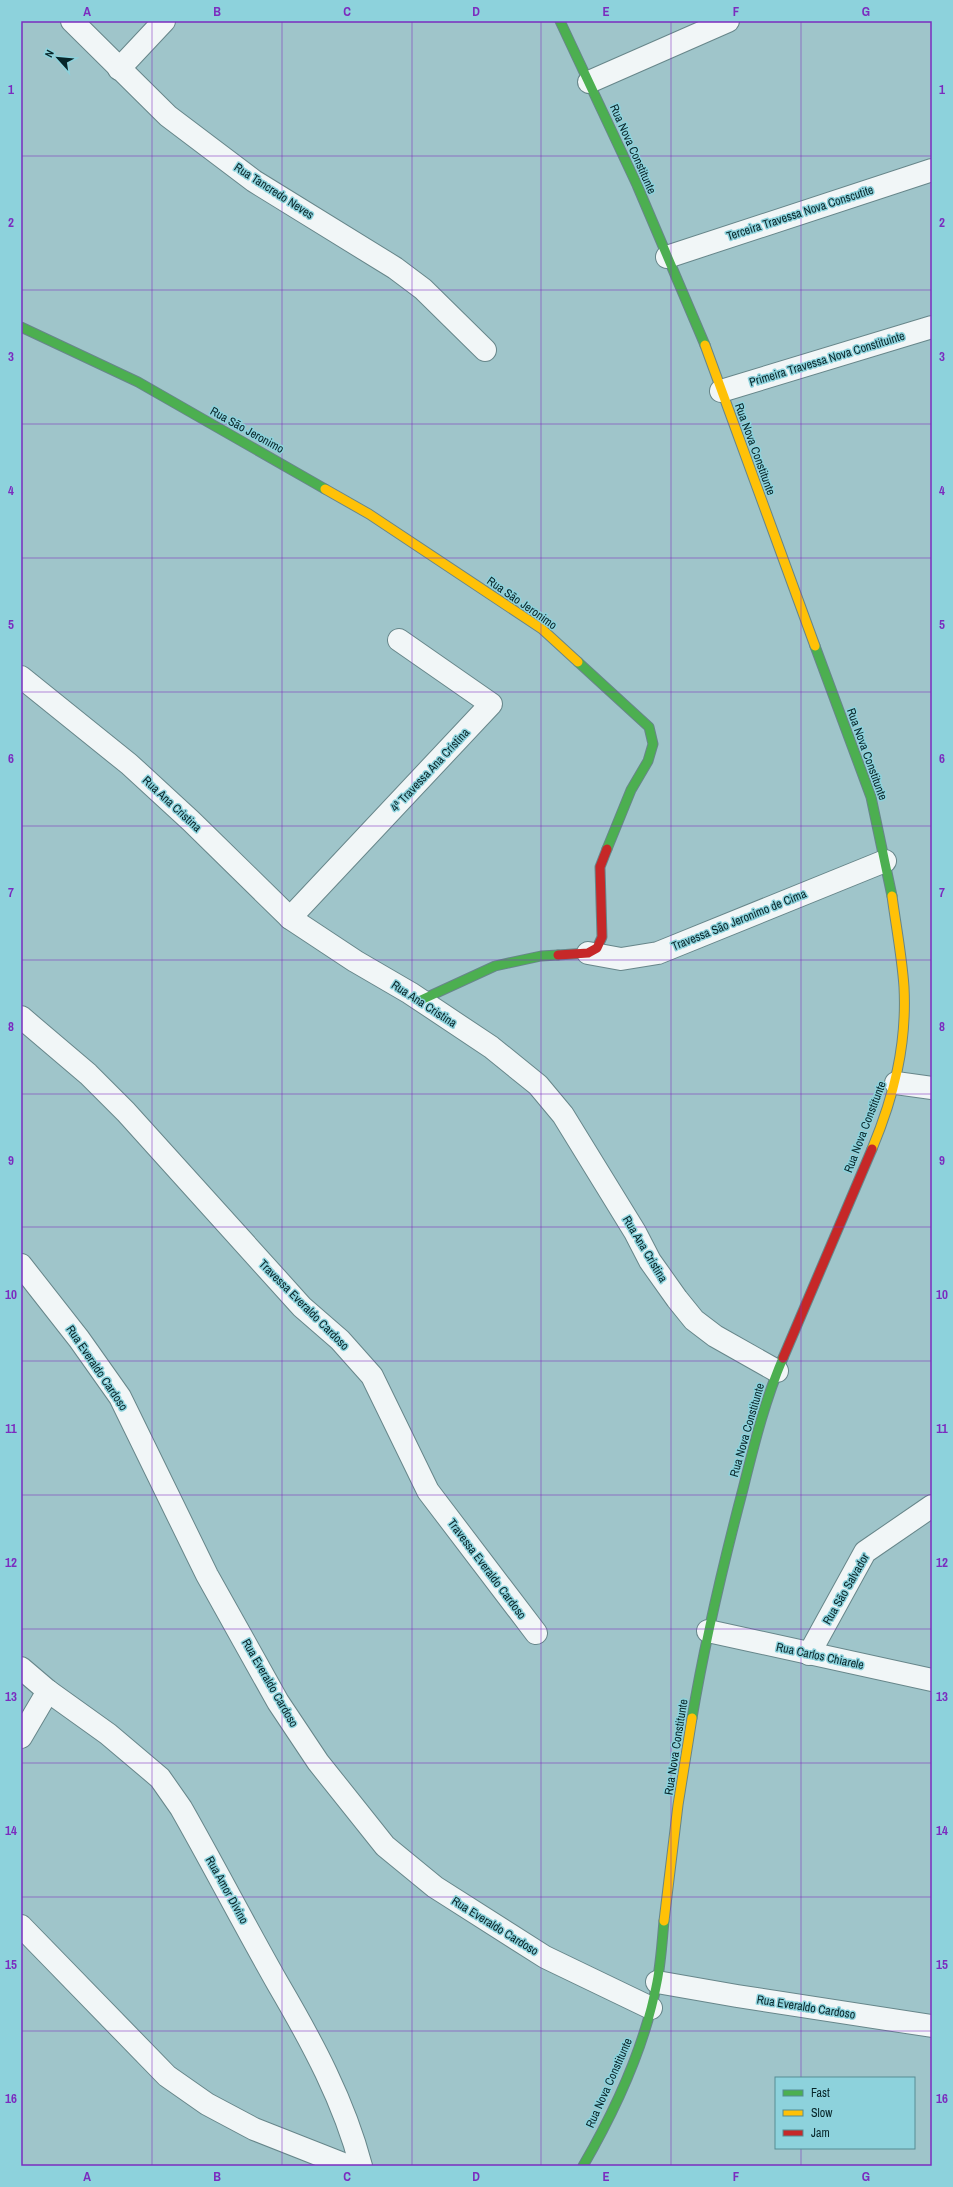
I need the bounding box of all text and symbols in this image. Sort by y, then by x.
text: A [83,3,91,20]
text: B [213,3,221,20]
text: C [343,3,351,20]
text: D [472,3,480,20]
text: E [602,3,610,20]
text: F [733,3,740,20]
text: G [862,3,870,20]
north arrow [38,38,78,78]
text: N [41,47,57,60]
text: 1 [8,81,14,98]
text: 1 [939,81,945,98]
street label: Rua Nova Constitunte [606,102,660,196]
street label: Rua Tancredo Neves [231,159,317,223]
street label: Terceira Travessa Nova Conscutite [724,182,876,244]
text: 2 [8,214,14,231]
text: 2 [939,214,945,231]
street label: Primeira Travessa Nova Constituinte [747,328,907,390]
text: 3 [8,348,14,365]
text: 3 [939,348,945,365]
street label: Rua Nova Constitunte [731,401,779,497]
street label: Rua São Jeronimo [207,403,287,457]
text: 4 [8,482,14,499]
text: 4 [939,482,945,499]
street label: Rua São Jeronimo [484,573,560,633]
text: 5 [8,616,14,633]
text: 5 [939,616,945,633]
street label: Rua Nova Constitunte [843,706,891,802]
street label: 4ª Travessa Ana Cristina [387,724,473,815]
text: 6 [8,750,14,767]
text: 6 [939,750,945,767]
street label: Rua Ana Cristina [139,773,205,836]
text: 7 [8,884,14,901]
text: 7 [939,884,945,901]
street label: Travessa São Jeronimo de Cima [669,885,809,954]
street label: Rua Ana Cristina [388,977,460,1031]
text: 8 [8,1018,14,1035]
text: 8 [939,1018,945,1035]
street label: Rua Nova Constitunte [840,1079,890,1175]
text: 9 [8,1152,14,1169]
text: 9 [939,1152,945,1169]
street label: Rua Ana Cristina [619,1213,671,1286]
street label: Travessa Everaldo Cardoso [255,1256,353,1354]
text: 10 [5,1286,17,1303]
text: 10 [936,1286,948,1303]
street label: Rua Everaldo Cardoso [63,1322,131,1414]
street label: Rua Nova Constitunte [726,1381,768,1479]
text: 11 [5,1420,17,1437]
text: 11 [936,1420,948,1437]
street label: Travessa Everaldo Cardoso [444,1516,530,1622]
street label: Rua São Salvador [819,1550,873,1628]
text: 12 [5,1554,17,1571]
text: 12 [936,1554,948,1571]
street label: Rua Everaldo Cardoso [238,1636,302,1730]
street label: Rua Carlos Chiarele [775,1639,865,1673]
text: 13 [5,1688,17,1705]
text: 13 [936,1688,948,1705]
street label: Rua Nova Constitunte [661,1698,691,1796]
text: 14 [5,1822,17,1839]
text: 14 [936,1822,948,1839]
street label: Rua Amor Divino [202,1853,252,1927]
street label: Rua Everaldo Cardoso [449,1893,541,1959]
text: 15 [5,1956,17,1973]
text: 15 [936,1956,948,1973]
street label: Rua Everaldo Cardoso [756,1991,856,2023]
street label: Rua Nova Constitunte [582,2036,636,2130]
legend [775,2077,915,2149]
text: Fast [811,2085,830,2101]
text: 16 [5,2090,17,2107]
text: 16 [936,2090,948,2107]
text: Slow [811,2105,833,2121]
text: Jam [811,2125,830,2141]
text: A [83,2168,91,2185]
text: B [213,2168,221,2185]
text: C [343,2168,351,2185]
text: D [472,2168,480,2185]
text: E [602,2168,610,2185]
text: F [733,2168,740,2185]
text: G [862,2168,870,2185]

